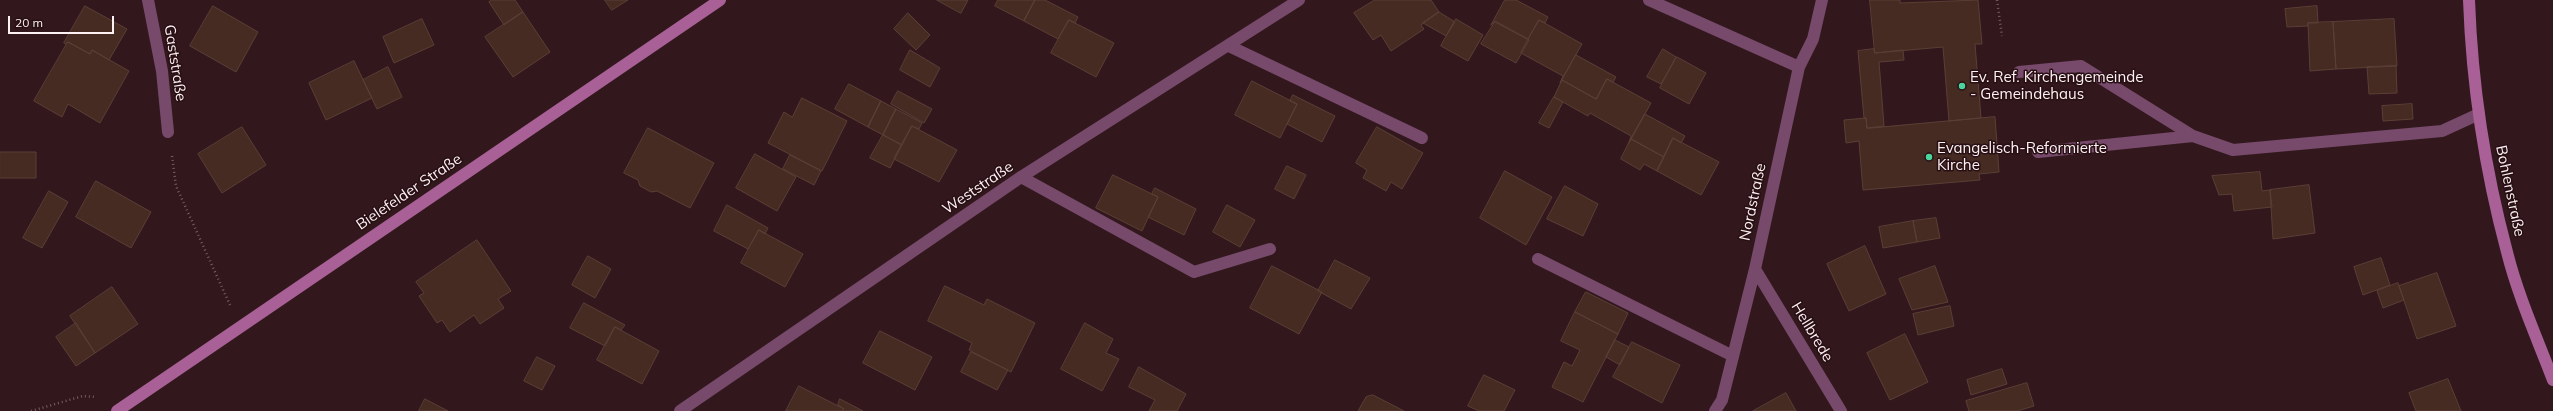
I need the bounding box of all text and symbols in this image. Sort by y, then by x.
scale bar [10,8,116,34]
text: 20 m [15,15,43,30]
street label: Gaststraße [160,23,190,103]
place label: Ev. Ref. Kirchengemeinde - Gemeindehaus [1970,68,2143,103]
marker: Ev. Ref. Kirchengemeinde - Gemeindehaus [1957,81,1967,91]
place label: Evangelisch-Reformierte Kirche [1937,139,2107,174]
street label: Bohlenstraße [2492,144,2528,238]
street label: Bielefelder Straße [353,150,465,234]
marker: Evangelisch-Reformierte Kirche [1924,152,1934,162]
street label: Weststraße [939,158,1017,218]
street label: Nordstraße [1736,162,1770,242]
street label: Hellbrede [1787,299,1837,365]

